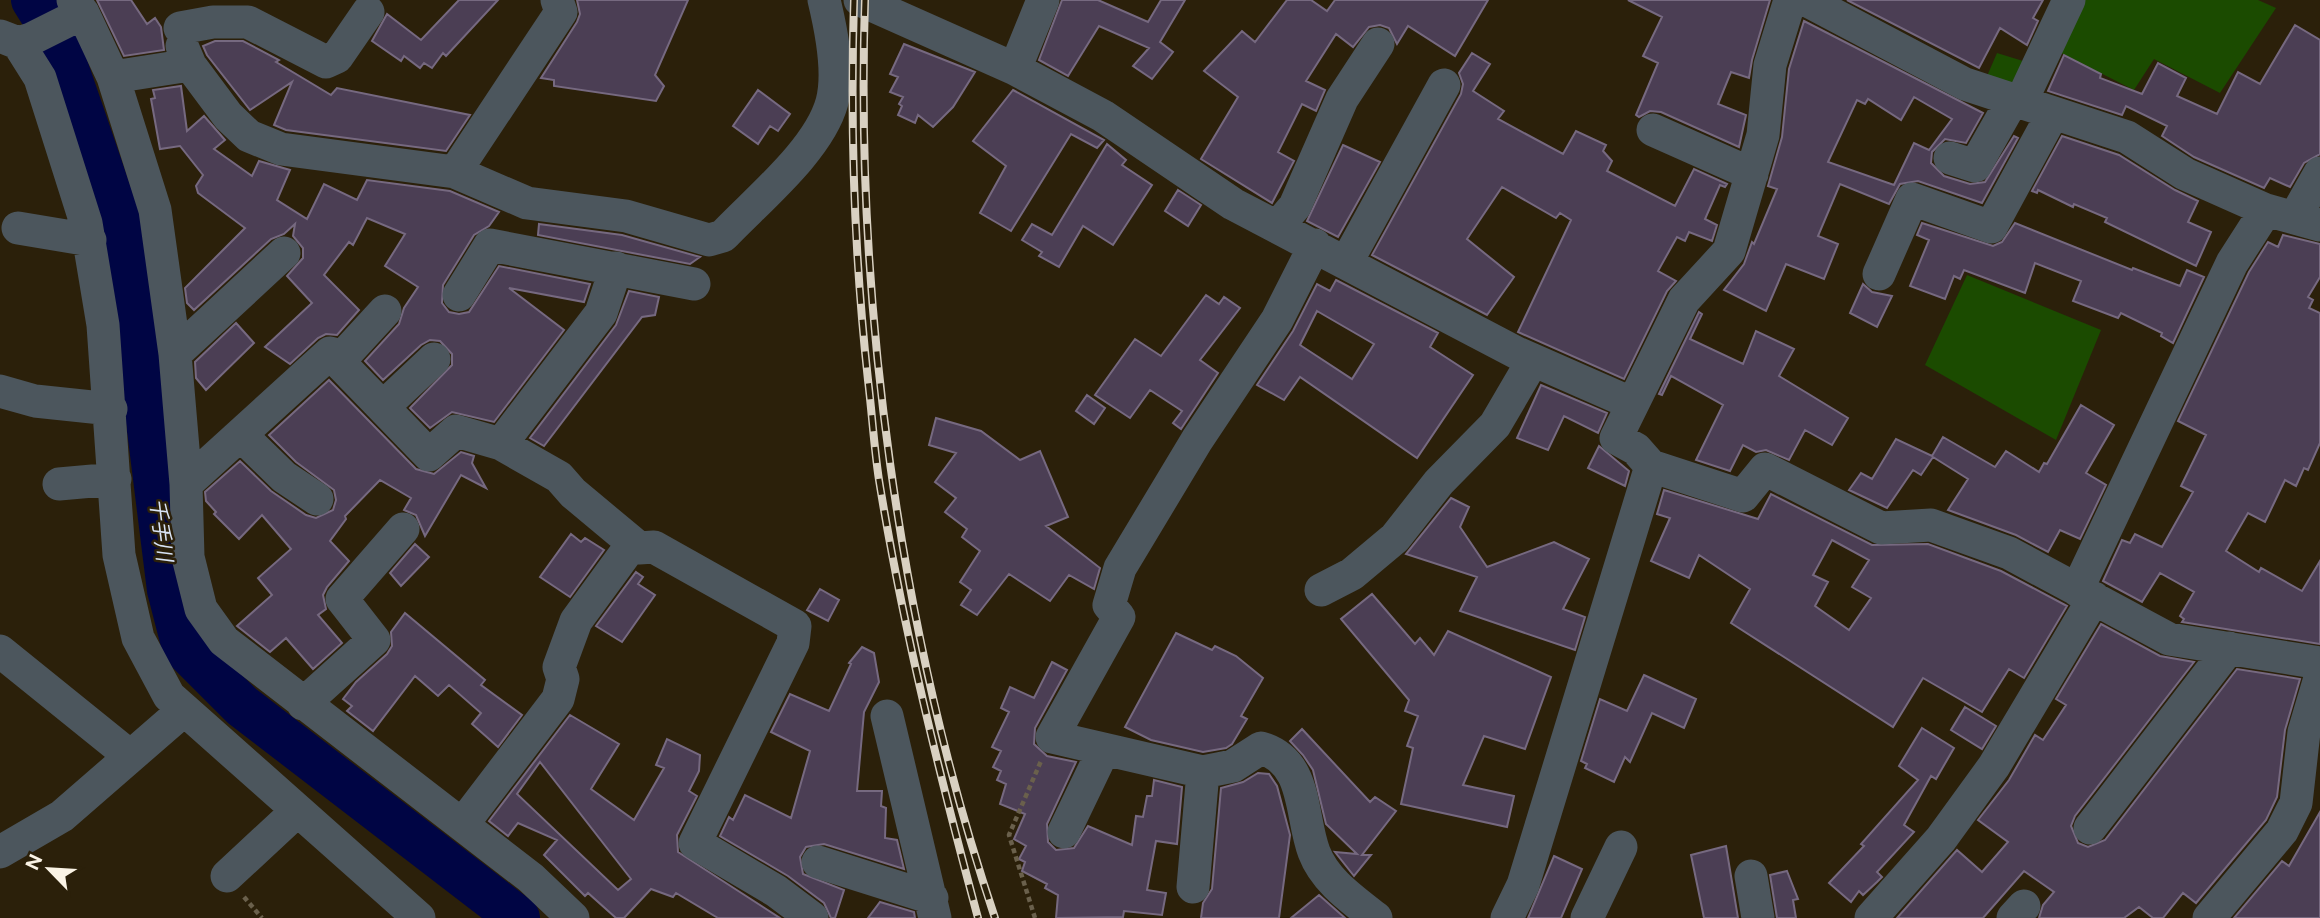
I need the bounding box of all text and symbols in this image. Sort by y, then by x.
water label: 千手川 [145,497,178,565]
north arrow [14,834,84,904]
text: N [21,851,48,874]

